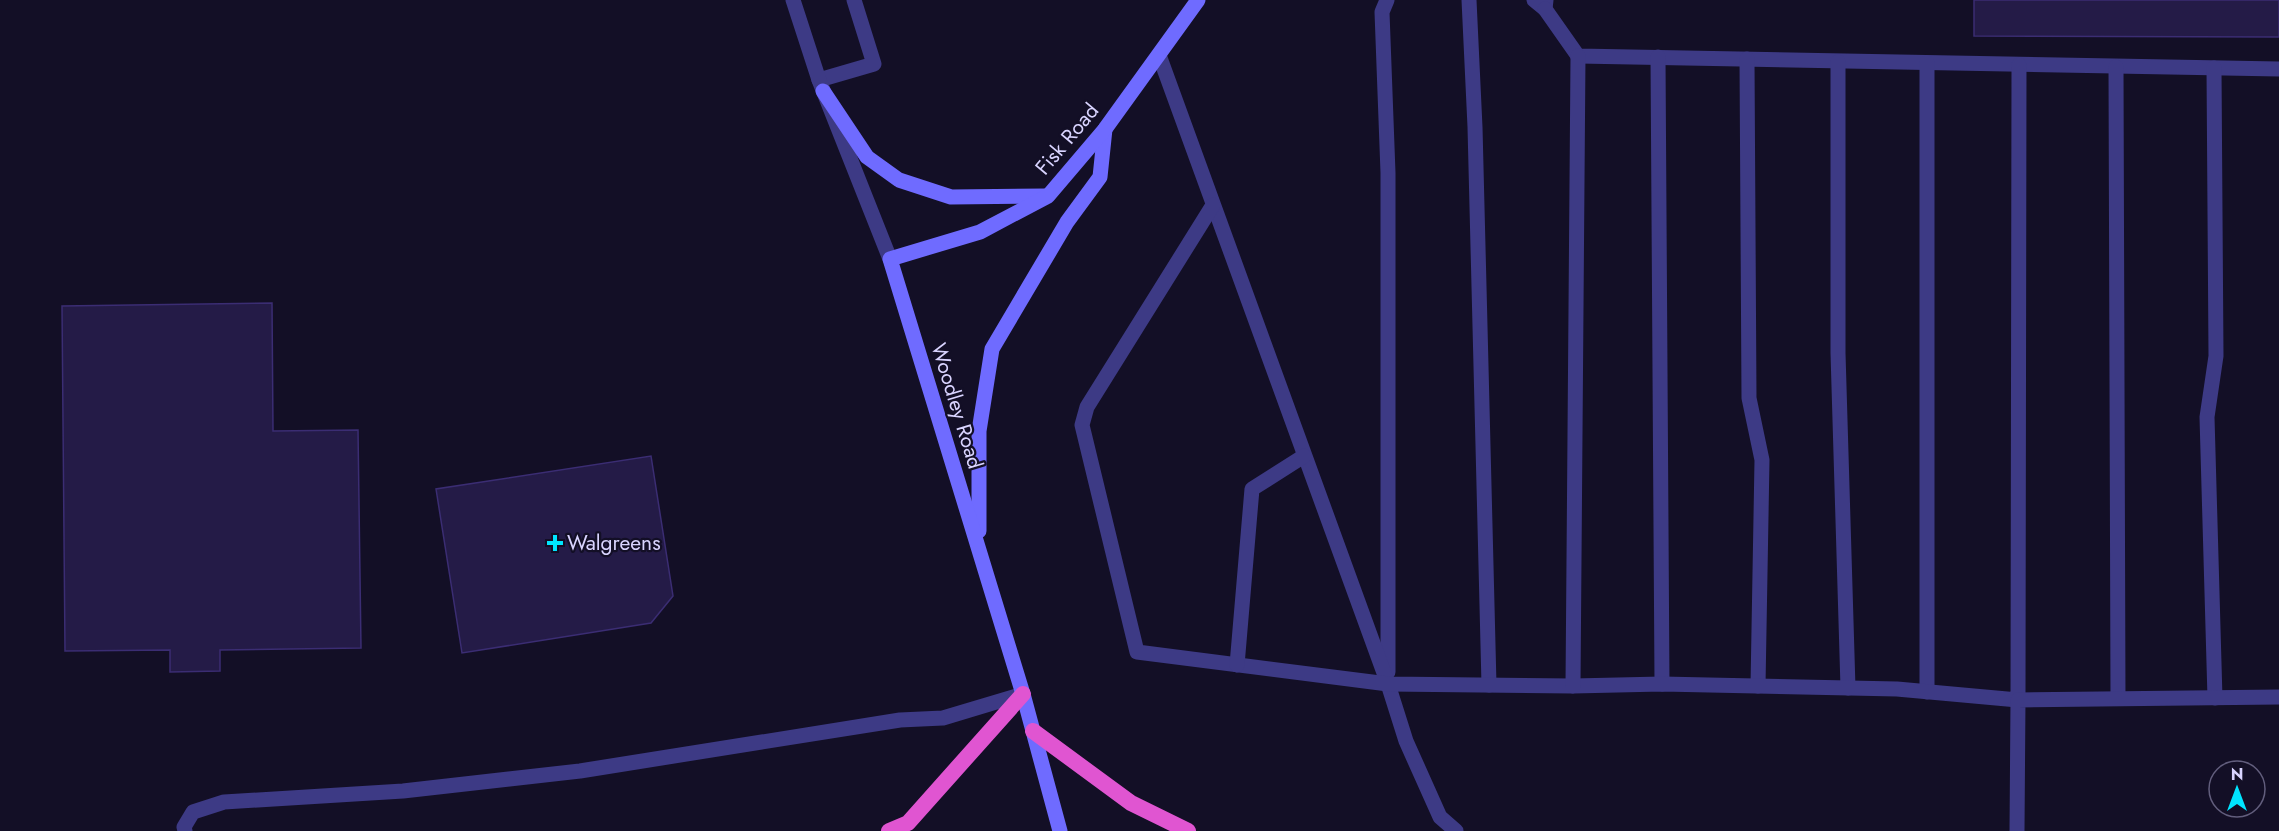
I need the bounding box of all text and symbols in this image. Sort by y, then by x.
street label: Fisk Road [1028,97,1106,181]
street label: Woodley Road [924,339,990,473]
place label: Walgreens [567,528,661,558]
marker: Walgreens [548,536,562,550]
north arrow [2207,759,2267,819]
text: N [2231,763,2243,786]

